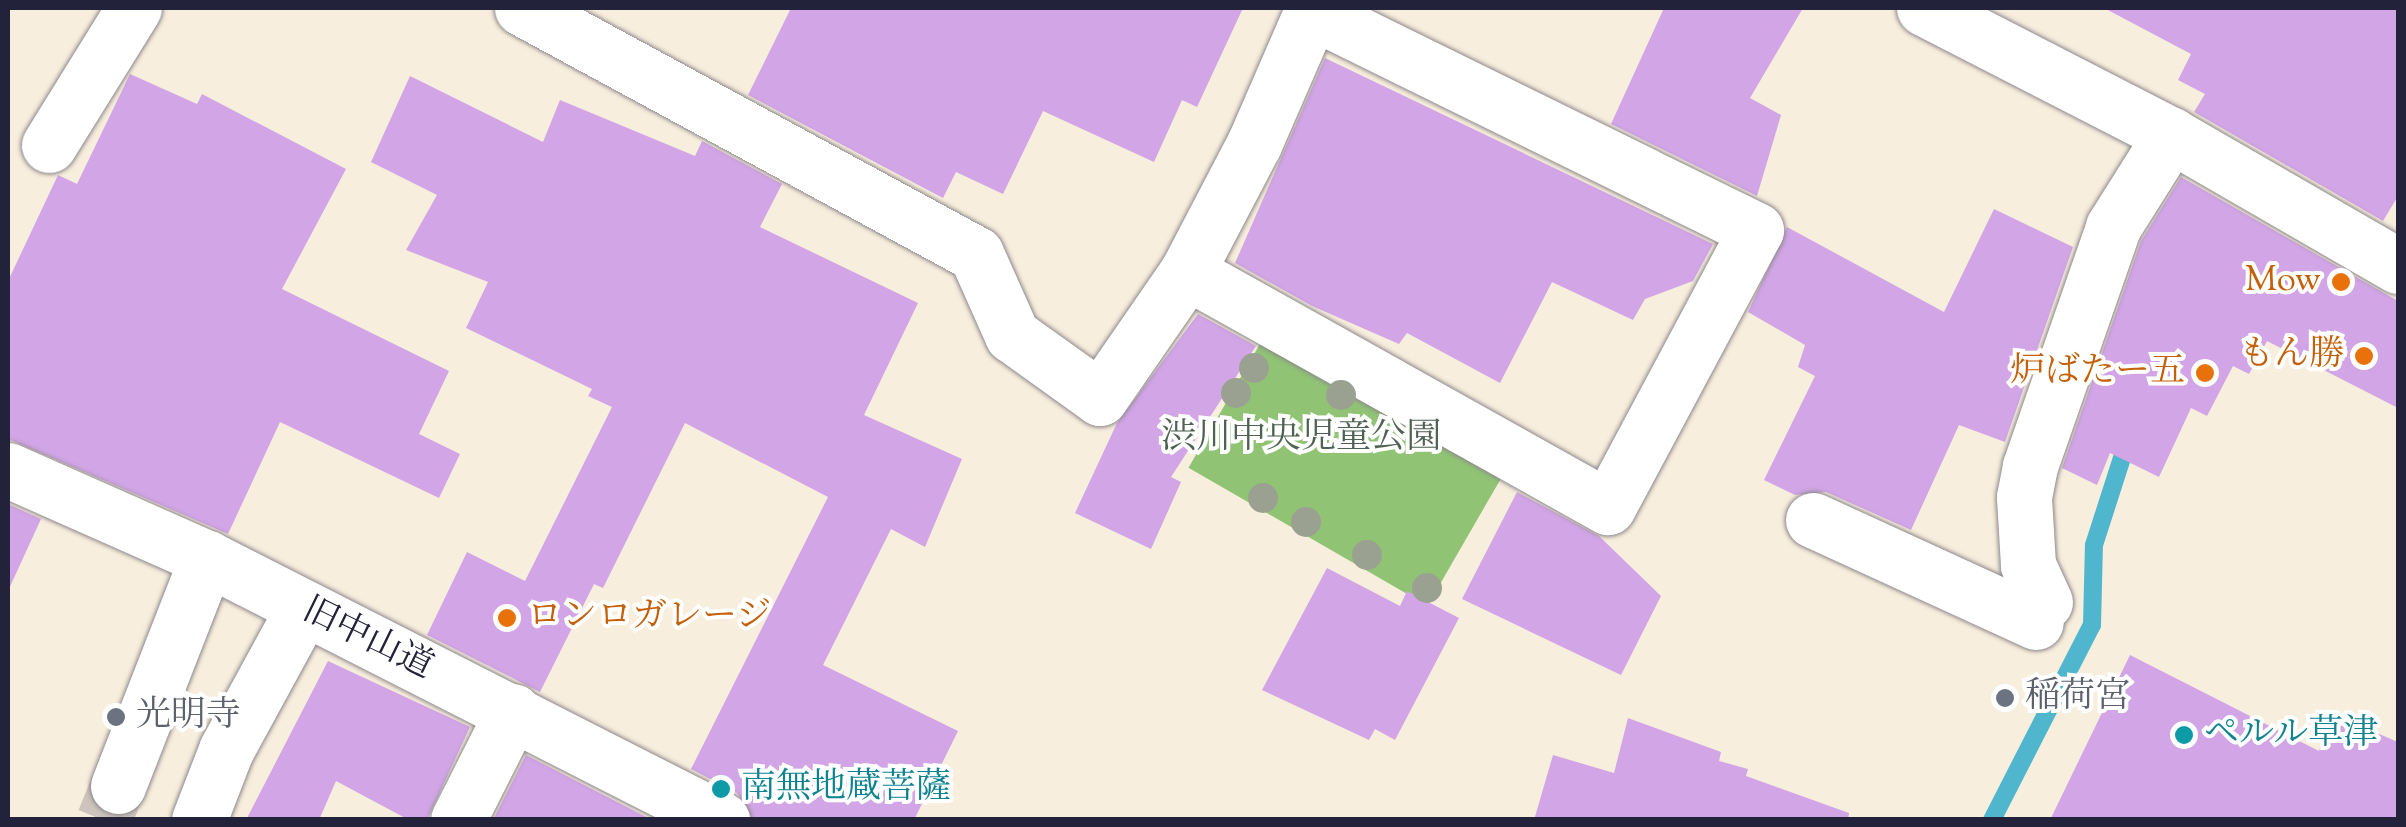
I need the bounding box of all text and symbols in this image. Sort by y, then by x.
place label: Mow [2245,261,2321,303]
marker: Mow [2330,271,2352,293]
place label: もん勝 [2239,335,2344,377]
marker: もん勝 [2353,345,2375,367]
place label: 炉ばたー五 [2010,352,2185,394]
marker: 炉ばたー五 [2194,362,2216,384]
park label: 渋川中央児童公園 [1161,418,1441,460]
street label: 旧中山道 [295,590,439,690]
place label: ロンロガレージ [527,597,772,639]
marker: ロンロガレージ [496,607,518,629]
place label: 稲荷宮 [2025,677,2130,719]
marker: 稲荷宮 [1994,687,2016,709]
place label: 光明寺 [136,696,241,738]
marker: 光明寺 [105,706,127,728]
place label: ペルル草津 [2204,714,2379,756]
marker: ペルル草津 [2173,724,2195,746]
place label: 南無地蔵菩薩 [741,768,951,810]
marker: 南無地蔵菩薩 [710,778,732,800]

